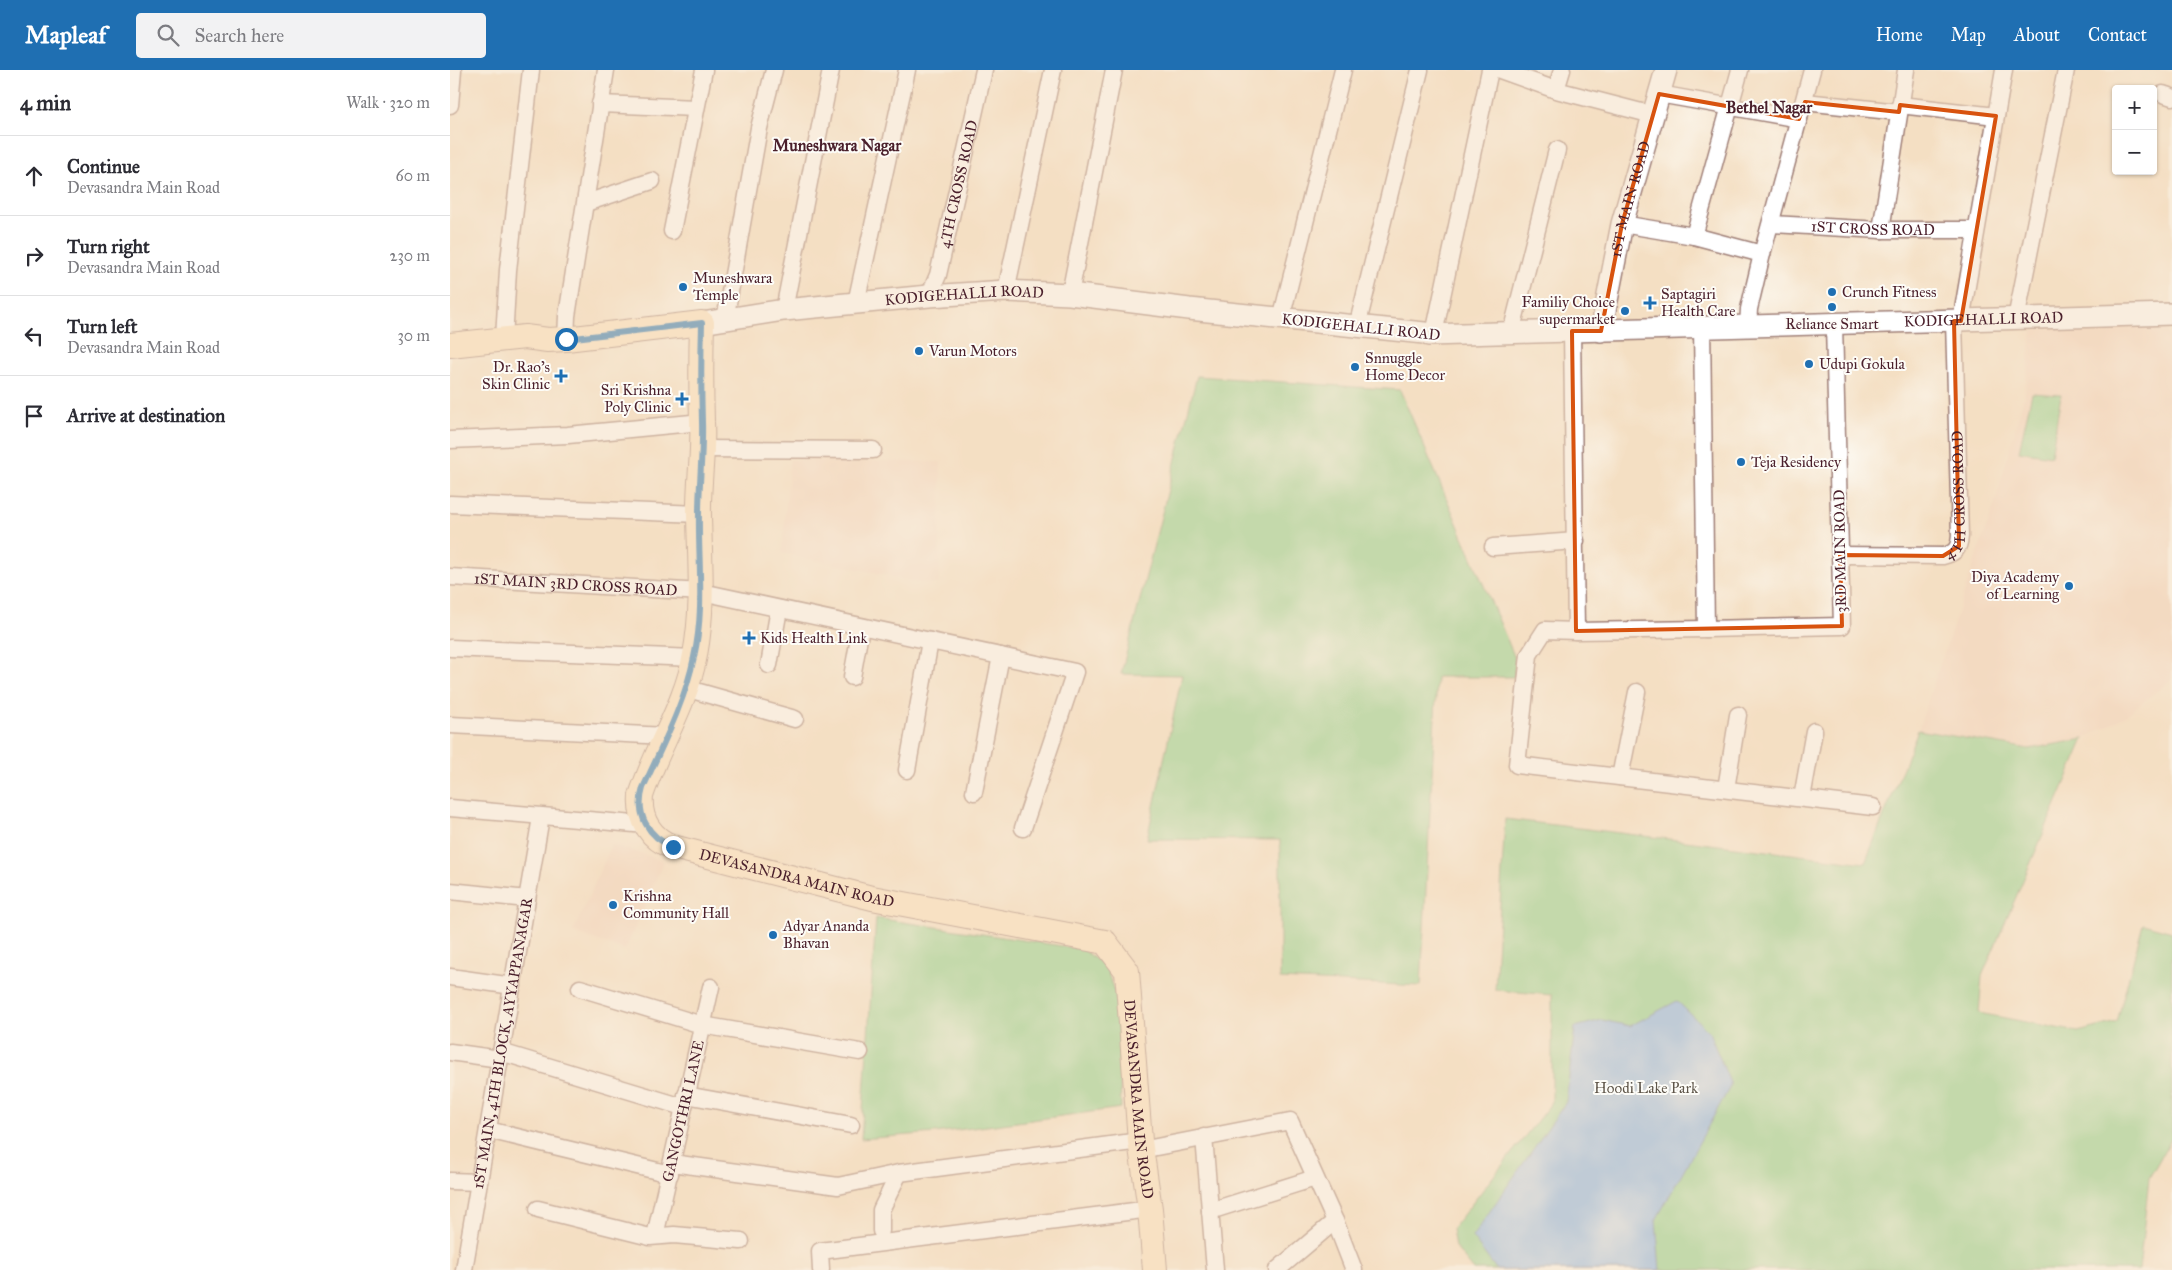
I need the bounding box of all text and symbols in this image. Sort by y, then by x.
search box [136,13,486,58]
text: Mapleaf [25,20,106,50]
icon: search [154,21,182,49]
text: Search here [194,24,284,47]
text: Home [1876,24,1923,46]
text: Map [1951,24,1986,46]
text: About [2014,24,2060,46]
text: Contact [2088,24,2147,46]
map controls [2112,85,2157,175]
button: + [2112,85,2157,130]
text: 4 min [20,90,71,116]
text: Walk · 320 m [346,93,430,112]
district label: Bethel Nagar [1726,98,1813,118]
street label: 4TH CROSS ROAD [935,118,982,250]
button: − [2112,130,2157,175]
district label: Muneshwara Nagar [773,136,902,156]
street label: 1ST MAIN ROAD [1607,139,1654,259]
text: Continue [67,155,140,178]
icon: ahead [20,162,48,190]
text: 60 m [396,166,430,185]
text: Devasandra Main Road [67,178,220,197]
street label: 1ST CROSS ROAD [1810,217,1935,239]
text: Turn right [67,235,150,258]
icon: right [20,242,48,270]
text: 230 m [390,246,430,265]
text: Devasandra Main Road [67,258,220,277]
place label: Muneshwara Temple [693,269,773,304]
marker: Muneshwara Temple [677,281,689,293]
street label: KODIGEHALLI ROAD [884,282,1044,309]
place label: Crunch Fitness [1842,283,1936,301]
place label: Saptagiri Health Care [1661,285,1736,320]
marker: Crunch Fitness [1826,286,1838,298]
place label: Familiy Choice supermarket [1521,293,1616,328]
marker: Saptagiri Health Care [1643,296,1657,310]
marker: Reliance Smart [1826,301,1838,313]
marker: Familiy Choice supermarket [1619,305,1631,317]
street label: KODIGEHALLI ROAD [1904,308,2064,331]
street label: KODIGEHALLI ROAD [1281,310,1441,344]
text: Turn left [67,315,137,338]
place label: Reliance Smart [1785,315,1880,333]
icon: left [20,322,48,350]
text: 30 m [397,326,430,345]
route start [555,328,578,351]
text: Devasandra Main Road [67,338,220,357]
place label: Varun Motors [928,342,1017,360]
marker: Varun Motors [913,345,925,357]
place label: Snnuggle Home Decor [1365,349,1445,384]
place label: Udupi Gokula [1819,355,1905,373]
place label: Dr. Rao's Skin Clinic [482,358,550,393]
marker: Udupi Gokula [1803,358,1815,370]
marker: Snnuggle Home Decor [1349,361,1361,373]
marker: Dr. Rao's Skin Clinic [554,369,568,383]
place label: Sri Krishna Poly Clinic [601,381,672,416]
marker: Sri Krishna Poly Clinic [675,392,689,406]
icon: arrive [20,402,48,430]
text: Arrive at destination [67,404,225,427]
street label: 4TH CROSS ROAD [1943,430,1970,563]
place label: Teja Residency [1751,453,1842,471]
marker: Teja Residency [1735,456,1747,468]
street label: 3RD MAIN ROAD [1830,489,1850,613]
place label: Diya Academy of Learning [1971,568,2060,603]
street label: 1ST MAIN 3RD CROSS ROAD [474,569,678,600]
marker: Diya Academy of Learning [2063,580,2075,592]
place label: Kids Health Link [760,629,868,647]
marker: Kids Health Link [742,631,756,645]
route end [662,836,685,859]
street label: DEVASANDRA MAIN ROAD [697,845,896,911]
place label: Krishna Community Hall [623,887,730,922]
street label: 1ST MAIN, 4TH BLOCK, AYYAPPANAGAR [469,896,536,1190]
marker: Krishna Community Hall [607,899,619,911]
place label: Adyar Ananda Bhavan [782,917,870,952]
marker: Adyar Ananda Bhavan [767,929,779,941]
street label: DEVASANDRA MAIN ROAD [1120,999,1157,1200]
street label: GANGOTHRI LANE [658,1038,708,1184]
park label: Hoodi Lake Park [1594,1079,1698,1097]

